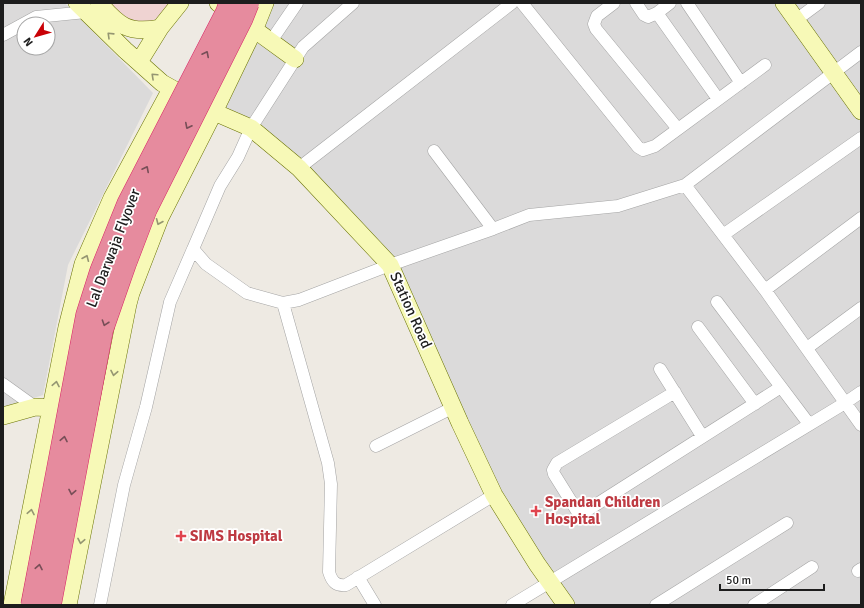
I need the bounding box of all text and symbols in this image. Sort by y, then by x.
north arrow [16,16,56,56]
one-way arrow [107,33,115,40]
text: N [21,35,36,49]
one-way arrow [201,50,208,58]
one-way arrow [151,73,159,81]
one-way arrow [185,122,193,129]
one-way arrow [141,166,148,173]
street label: Lal Darwaja Flyover [82,186,144,310]
one-way arrow [155,218,163,225]
one-way arrow [81,255,89,262]
street label: Station Road [386,269,436,351]
one-way arrow [101,319,109,326]
one-way arrow [110,370,119,376]
one-way arrow [51,381,60,387]
one-way arrow [59,436,67,442]
one-way arrow [68,488,76,495]
place label: Spandan Children Hospital [545,493,660,528]
marker: Spandan Children Hospital [530,505,542,517]
one-way arrow [26,509,34,515]
place label: SIMS Hospital [190,527,283,545]
marker: SIMS Hospital [175,530,187,542]
one-way arrow [77,538,86,545]
one-way arrow [34,564,43,570]
scale bar [720,566,824,592]
text: 50 m [726,573,751,588]

